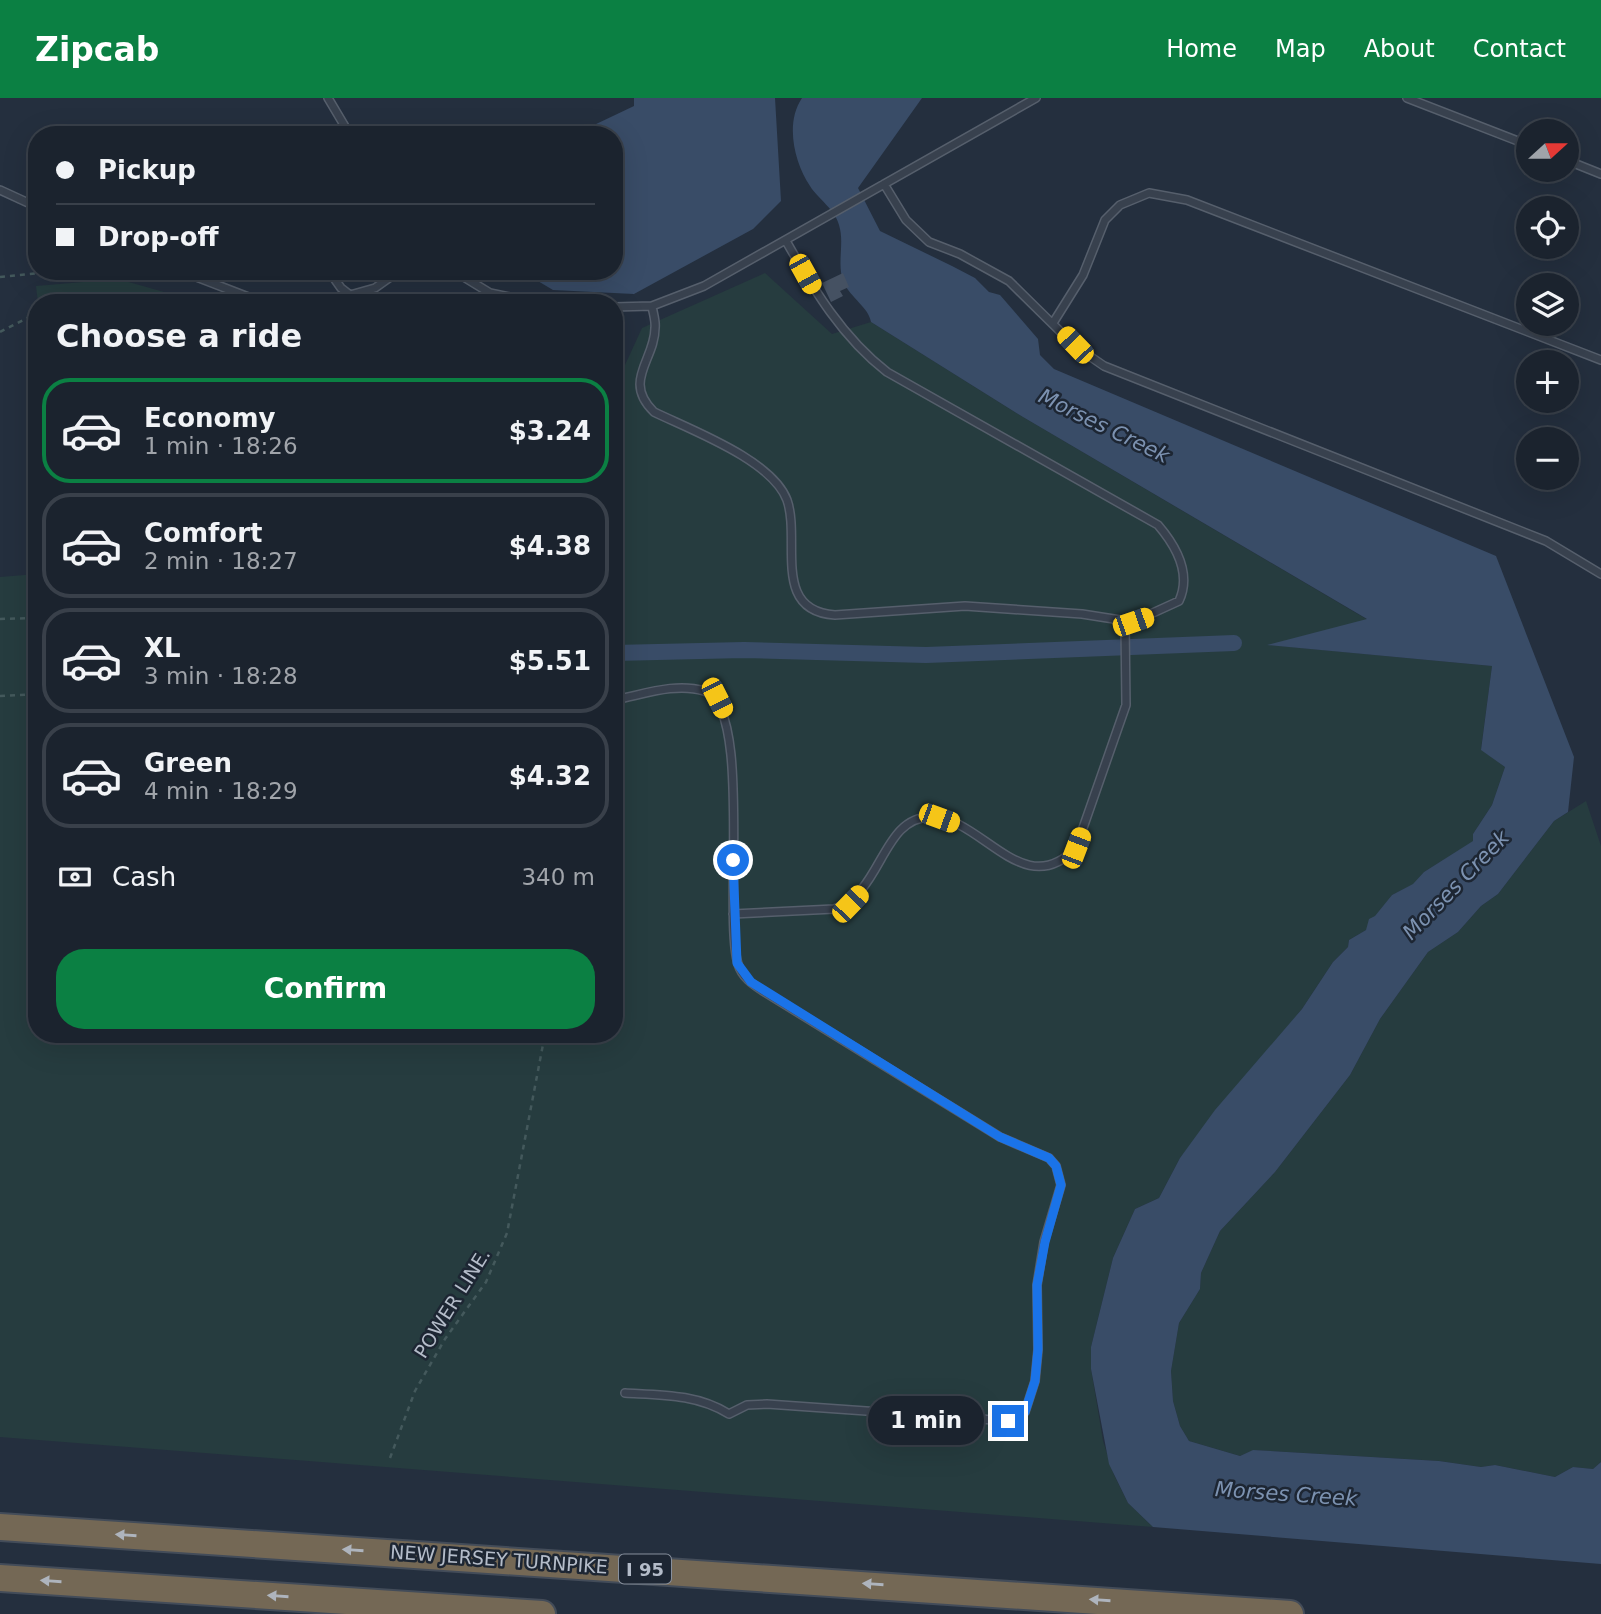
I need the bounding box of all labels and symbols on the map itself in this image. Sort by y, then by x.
north arrow [1516,119,1578,182]
car [786,251,825,297]
car [1053,323,1098,367]
water label: Morses Creek [1035,384,1174,468]
car [1110,605,1157,639]
car [699,675,736,721]
car [916,801,963,835]
car [1059,825,1094,871]
water label: Morses Creek [1398,825,1515,945]
route start [717,844,749,876]
car [828,882,873,926]
street label: POWER LINE. [410,1244,494,1362]
callout: 1 min [868,1396,984,1446]
route end [992,1405,1024,1437]
water label: Morses Creek [1214,1477,1359,1511]
one-way arrow [115,1529,137,1540]
street label: NEW JERSEY TURNPIKE [389,1540,609,1578]
one-way arrow [342,1544,364,1555]
road number: I 95 [619,1554,671,1584]
one-way arrow [40,1575,62,1586]
one-way arrow [862,1578,884,1589]
one-way arrow [267,1590,289,1601]
one-way arrow [1089,1594,1111,1605]

